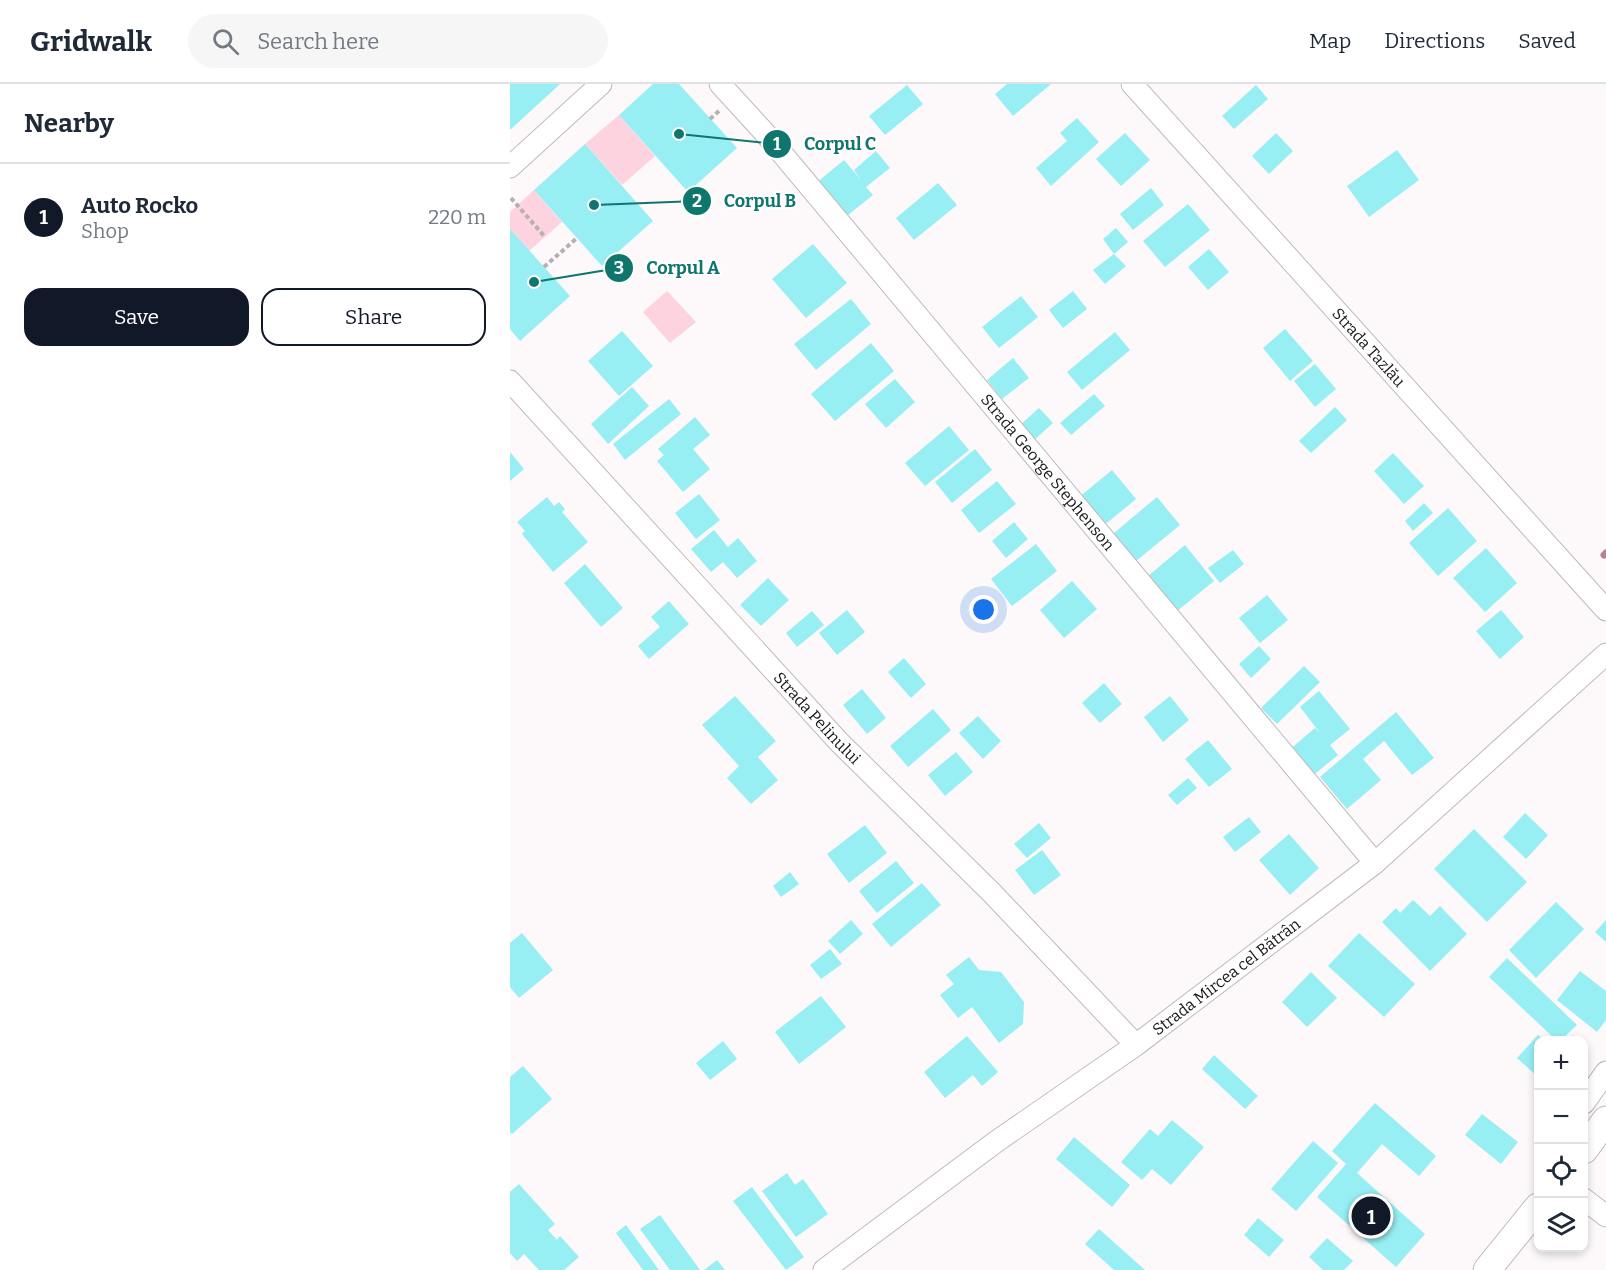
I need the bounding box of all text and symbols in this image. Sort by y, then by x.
search box [188,14,608,68]
text: Gridwalk [30,25,152,58]
icon: search [209,25,242,58]
text: Search here [257,28,379,55]
text: Map [1309,28,1351,54]
text: Directions [1384,28,1485,54]
text: Saved [1518,28,1576,54]
text: Nearby [24,108,114,139]
callout: Corpul C [762,126,889,162]
text: 1 [773,133,781,155]
text: Corpul C [804,133,876,155]
callout: Corpul B [682,183,808,219]
text: 2 [692,190,702,212]
text: Corpul B [724,190,796,212]
text: Auto Rocko [81,192,198,219]
text: 1 [39,205,48,229]
text: 220 m [428,205,486,229]
text: Shop [81,219,129,243]
callout: Corpul A [604,250,732,286]
text: 3 [614,257,624,279]
text: Corpul A [646,257,720,279]
button: Save [24,288,249,346]
button: Share [261,288,486,346]
street label: Strada Tazlău [1328,304,1409,391]
street label: Strada George Stephenson [977,390,1118,554]
your location [969,595,998,624]
street label: Strada Pelinului [770,668,865,768]
street label: Strada Mircea cel Bătrân [1149,914,1304,1039]
map controls [1534,1036,1588,1252]
button: + [1534,1036,1588,1090]
button: − [1534,1090,1588,1144]
button: locate [1534,1144,1588,1198]
pin: 1 [1352,1194,1390,1238]
button: layers [1534,1198,1588,1252]

